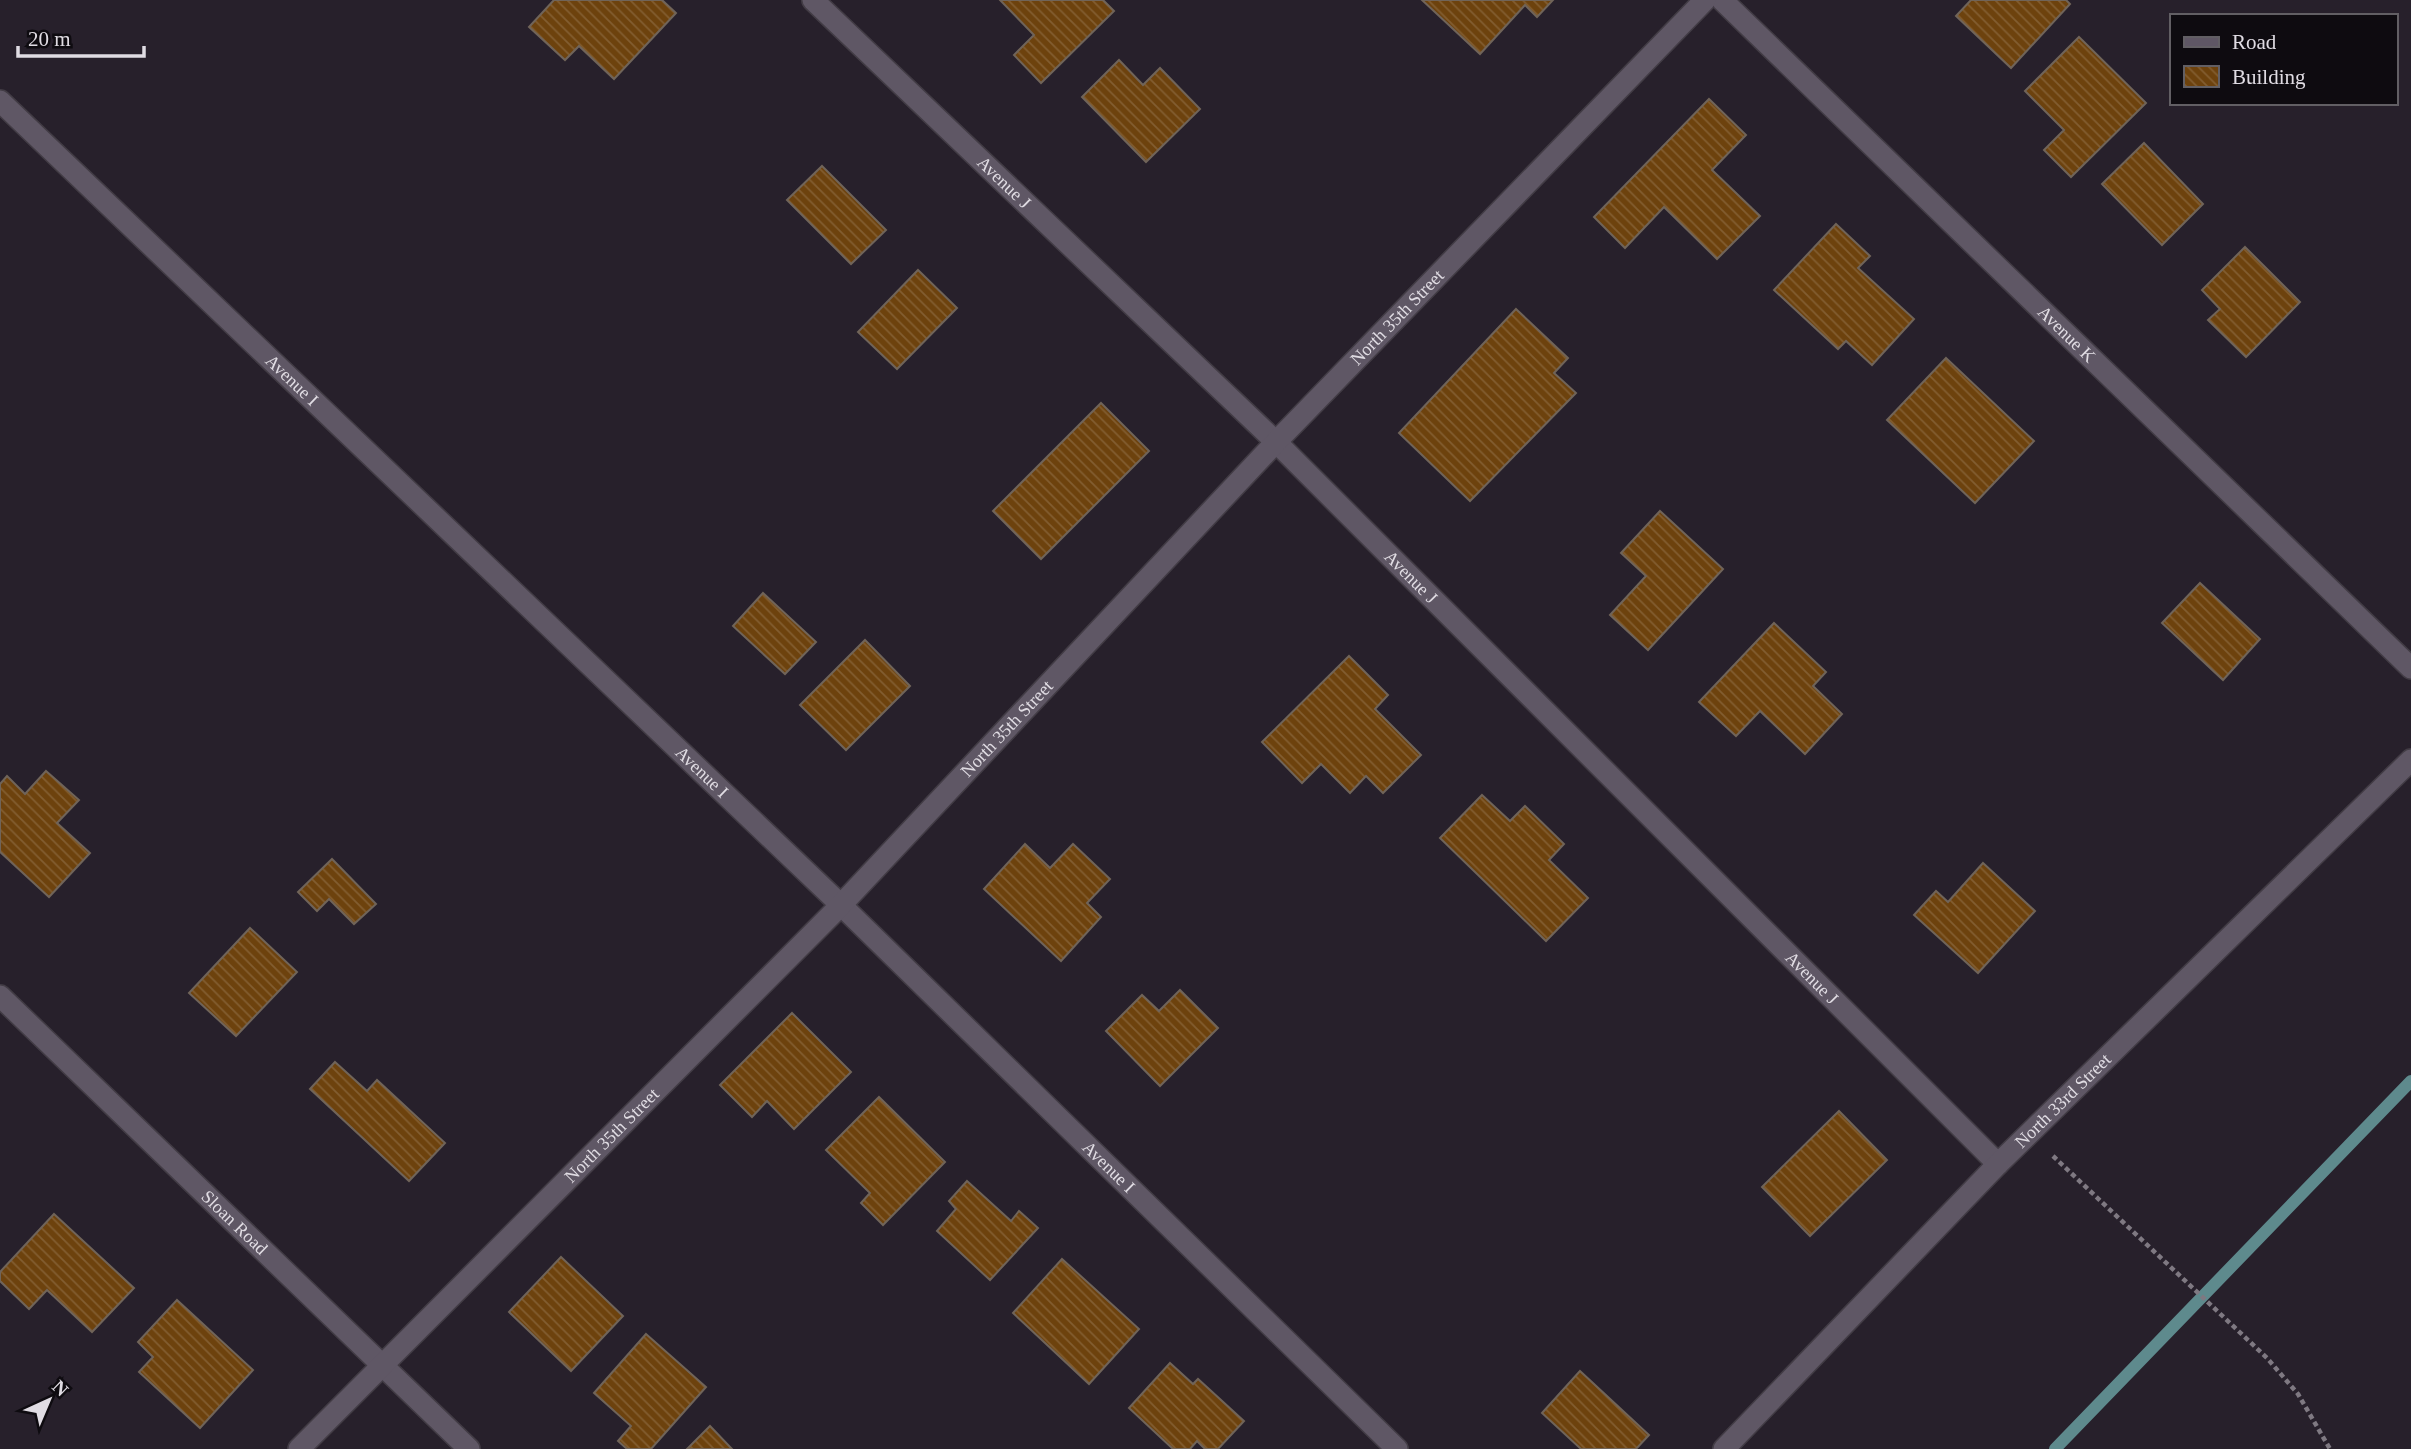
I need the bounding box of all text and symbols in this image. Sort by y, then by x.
scale bar [18,14,144,58]
legend [2170,14,2397,105]
text: 20 m [28,27,71,51]
text: Road [2232,30,2277,54]
text: Building [2232,65,2306,89]
street label: Avenue J [973,152,1035,212]
street label: North 35th Street [1346,265,1448,369]
street label: Avenue K [2034,302,2099,366]
street label: Avenue I [262,350,322,410]
street label: Avenue J [1381,547,1441,607]
street label: North 35th Street [957,676,1057,781]
street label: Avenue I [671,742,732,802]
street label: Avenue J [1781,947,1842,1008]
street label: North 33rd Street [2011,1049,2115,1152]
street label: North 35th Street [560,1084,663,1187]
street label: Avenue I [1078,1137,1139,1197]
street label: Sloan Road [197,1186,271,1259]
north arrow [14,1365,84,1435]
text: N [48,1376,73,1401]

